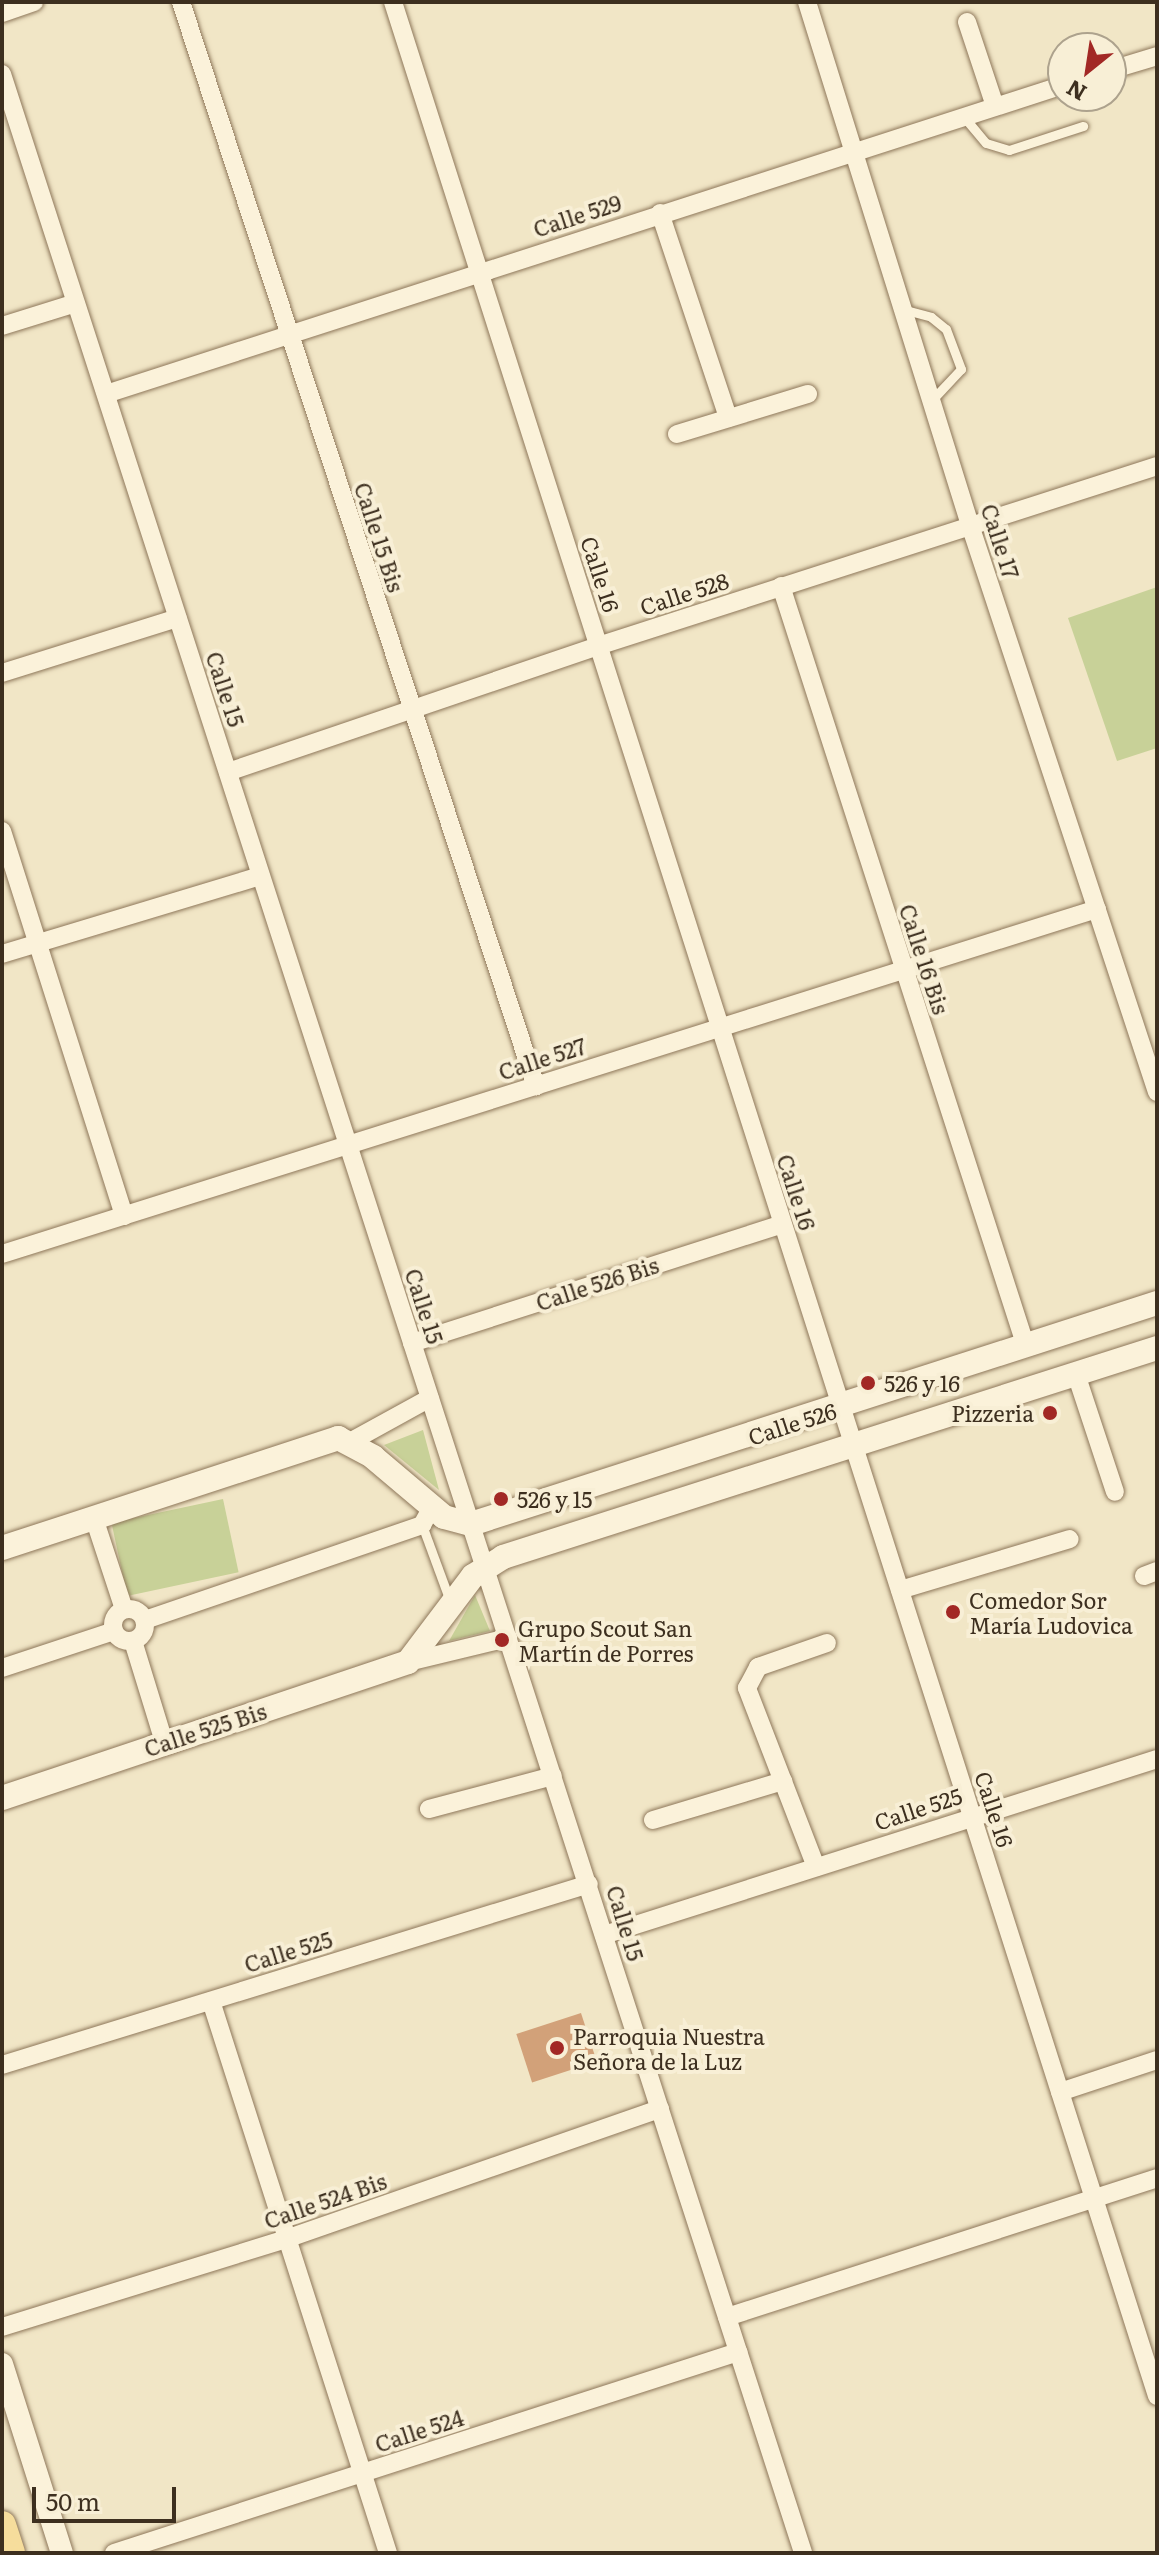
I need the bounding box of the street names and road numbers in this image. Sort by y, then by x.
street label: Calle 529 [530,188,624,242]
street label: Calle 15 Bis [350,479,410,595]
street label: Calle 17 [977,500,1025,582]
street label: Calle 16 [576,533,626,615]
street label: Calle 528 [636,566,732,620]
street label: Calle 15 [201,648,251,730]
street label: Calle 16 Bis [895,901,955,1017]
street label: Calle 527 [495,1031,589,1085]
street label: Calle 16 [772,1151,822,1233]
street label: Calle 526 Bis [532,1251,662,1315]
street label: Calle 15 [400,1265,450,1347]
street label: Calle 526 [745,1396,839,1450]
street label: Calle 525 Bis [141,1697,269,1761]
street label: Calle 16 [970,1768,1020,1850]
street label: Calle 525 [871,1781,965,1835]
street label: Calle 15 [602,1882,650,1964]
street label: Calle 525 [241,1925,335,1977]
street label: Calle 524 Bis [260,2167,390,2233]
street label: Calle 524 [371,2403,467,2457]

